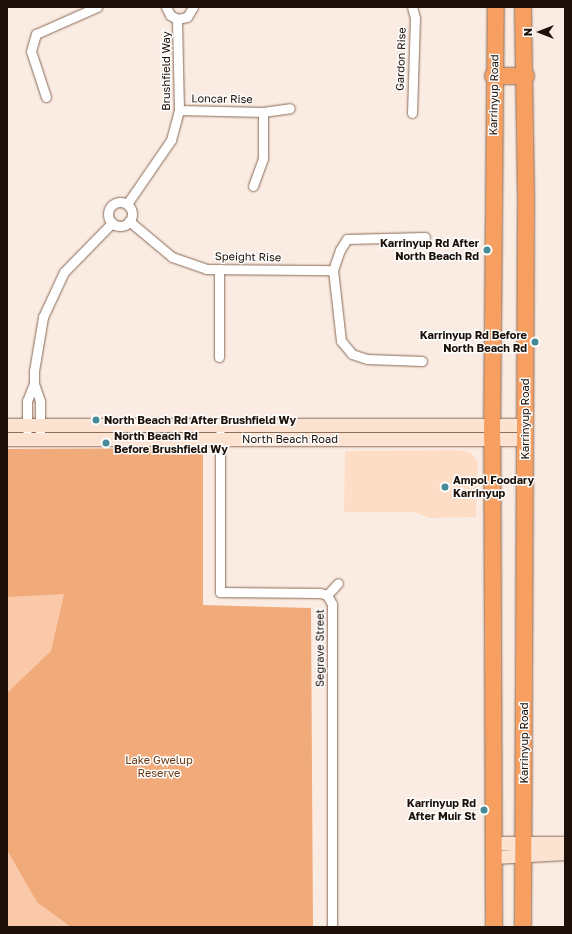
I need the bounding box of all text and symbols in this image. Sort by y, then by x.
north arrow [520,12,560,52]
street label: Gardon Rise [393,27,409,91]
text: N [521,28,534,36]
street label: Brushfield Way [159,31,173,111]
street label: Karrinyup Road [487,54,501,136]
street label: Loncar Rise [191,92,253,106]
place label: Karrinyup Rd After North Beach Rd [380,237,479,263]
marker: Karrinyup Rd After North Beach Rd [482,245,492,255]
street label: Speight Rise [215,250,281,264]
place label: Karrinyup Rd Before North Beach Rd [420,329,527,355]
marker: Karrinyup Rd Before North Beach Rd [530,337,540,347]
street label: Karrinyup Road [518,378,532,460]
place label: North Beach Rd After Brushfield Wy [104,413,296,427]
marker: North Beach Rd After Brushfield Wy [91,415,101,425]
place label: North Beach Rd Before Brushfield Wy [114,430,228,456]
street label: North Beach Road [242,432,338,446]
marker: North Beach Rd Before Brushfield Wy [101,438,111,448]
place label: Ampol Foodary Karrinyup [453,474,534,500]
marker: Ampol Foodary Karrinyup [440,482,450,492]
street label: Segrave Street [313,609,327,687]
street label: Karrinyup Road [517,702,531,784]
park label: Lake Gwelup Reserve [125,754,193,780]
place label: Karrinyup Rd After Muir St [407,797,476,823]
marker: Karrinyup Rd After Muir St [479,805,489,815]

